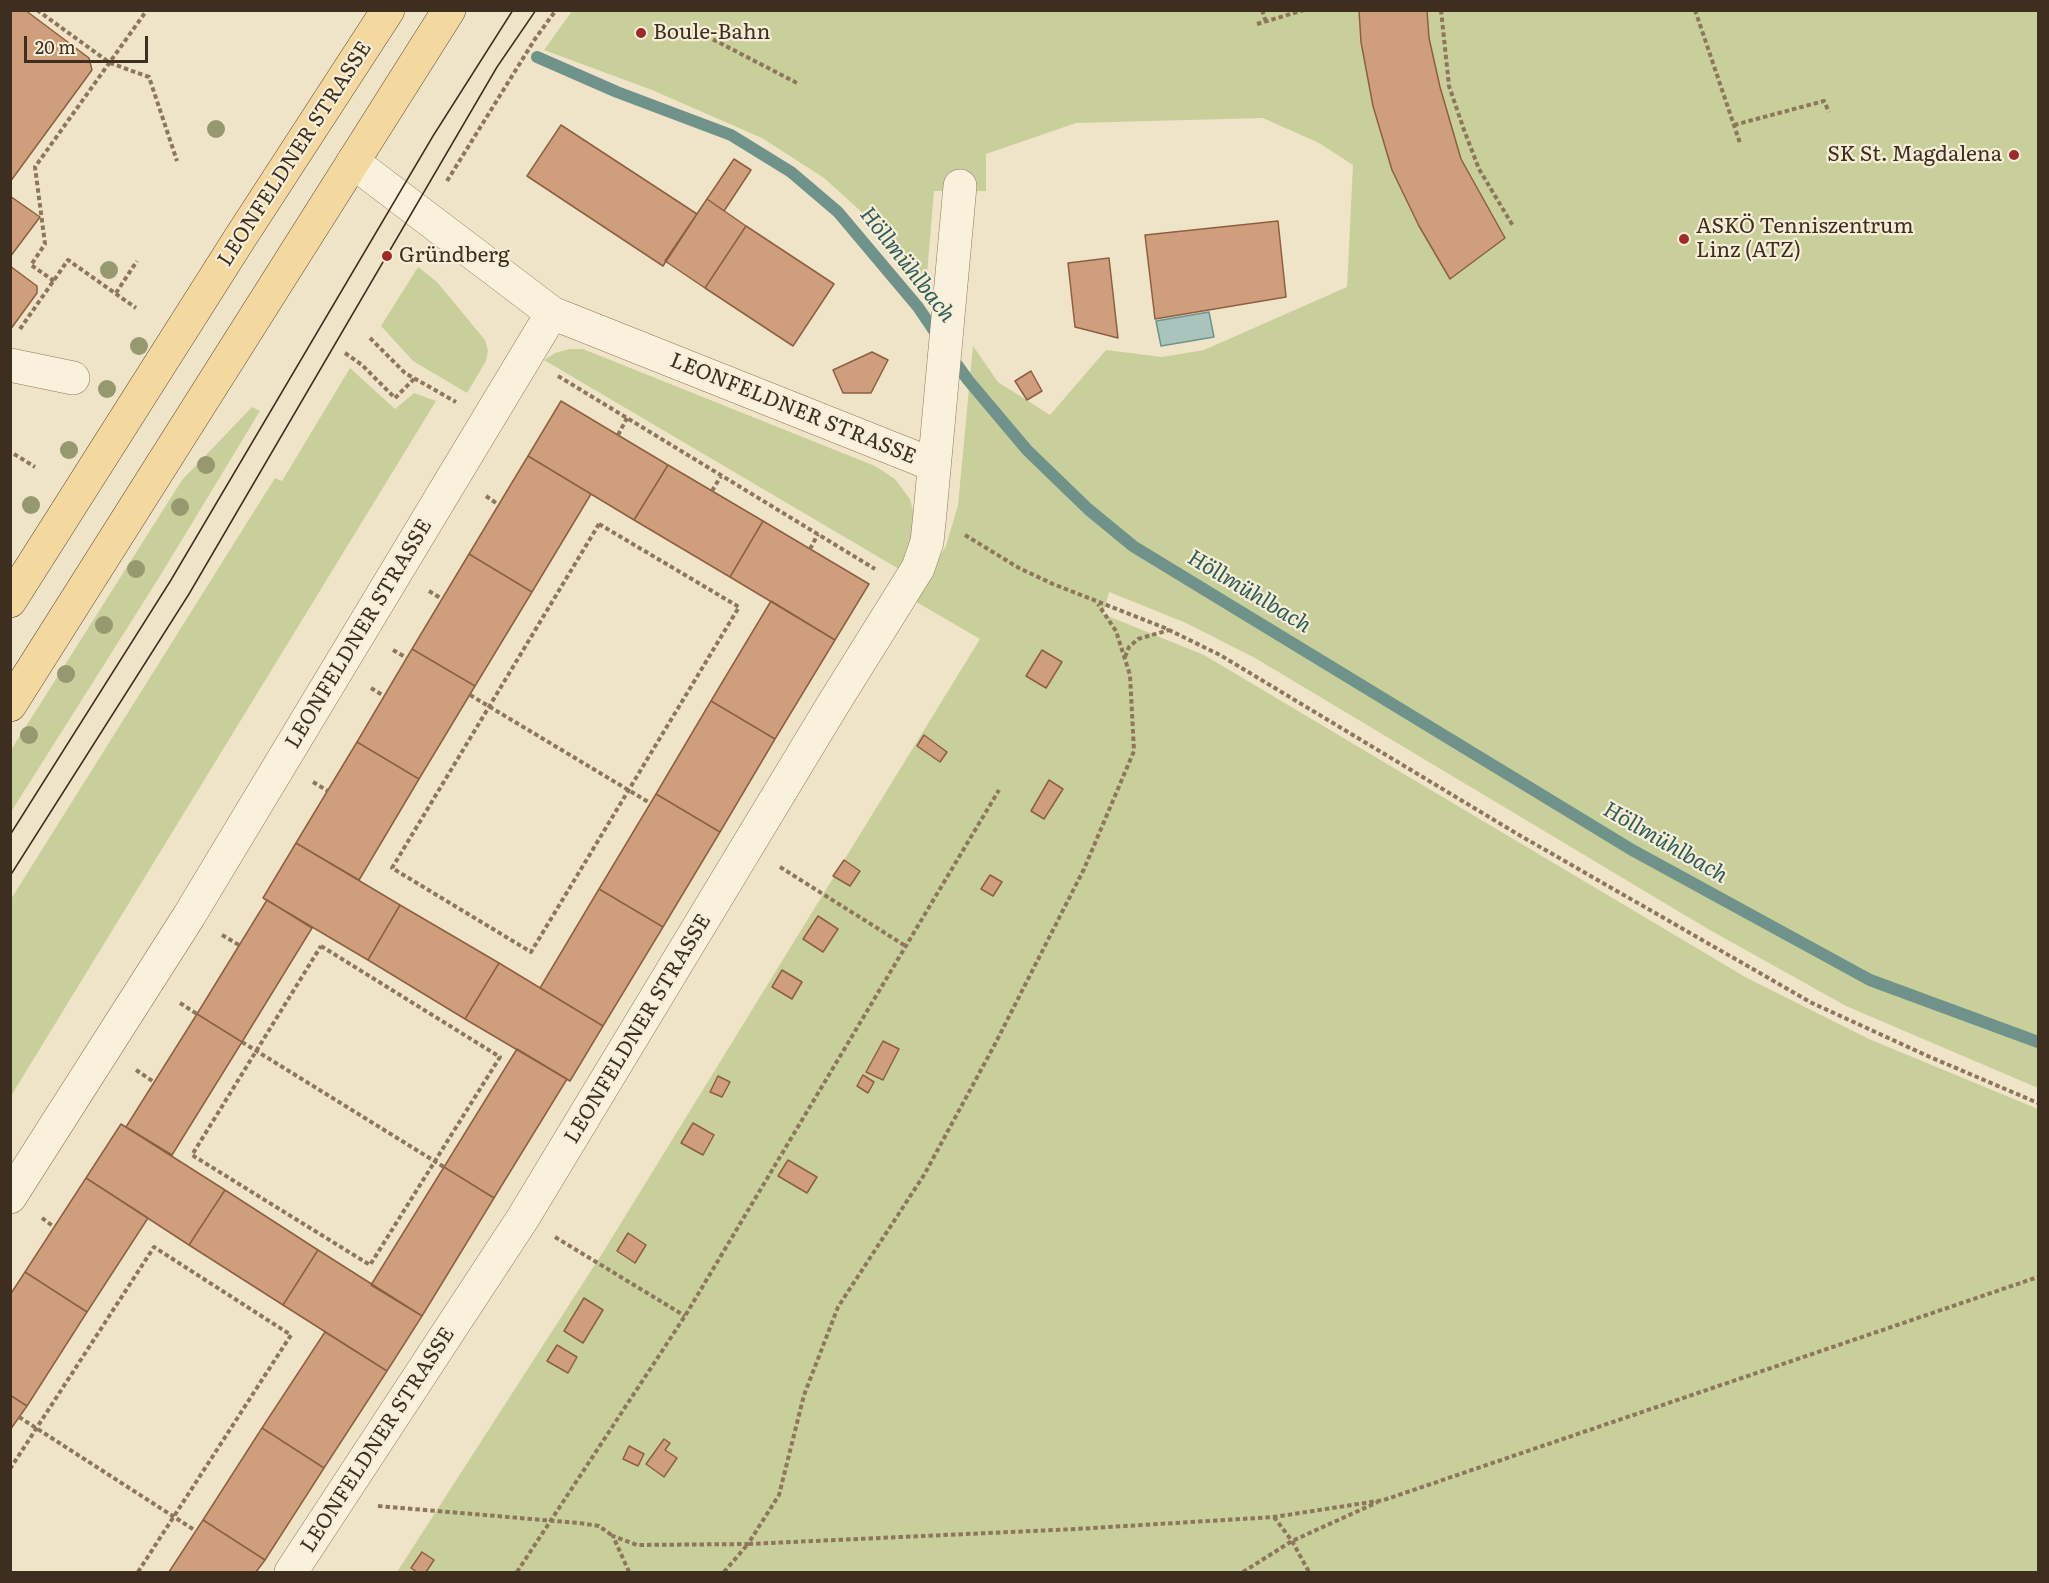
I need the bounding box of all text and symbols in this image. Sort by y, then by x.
place label: Boule-Bahn [653,20,770,46]
scale bar [27,24,152,62]
marker: Boule-Bahn [634,26,648,40]
text: 20 m [35,33,76,60]
street label: LEONFELDNER STRASSE [213,37,377,271]
place label: SK St. Magdalena [1827,142,2002,168]
marker: SK St. Magdalena [2007,148,2021,162]
water label: Höllmühlbach [854,202,960,328]
place label: ASKÖ Tenniszentrum Linz (ATZ) [1696,214,1914,264]
marker: ASKÖ Tenniszentrum Linz (ATZ) [1677,232,1691,246]
place label: Gründberg [399,243,510,269]
marker: Gründberg [380,249,394,263]
street label: LEONFELDNER STRASSE [666,348,920,470]
street label: LEONFELDNER STRASSE [280,515,438,753]
water label: Höllmühlbach [1183,545,1315,639]
water label: Höllmühlbach [1598,797,1732,889]
street label: LEONFELDNER STRASSE [559,910,717,1148]
street label: LEONFELDNER STRASSE [296,1323,460,1557]

